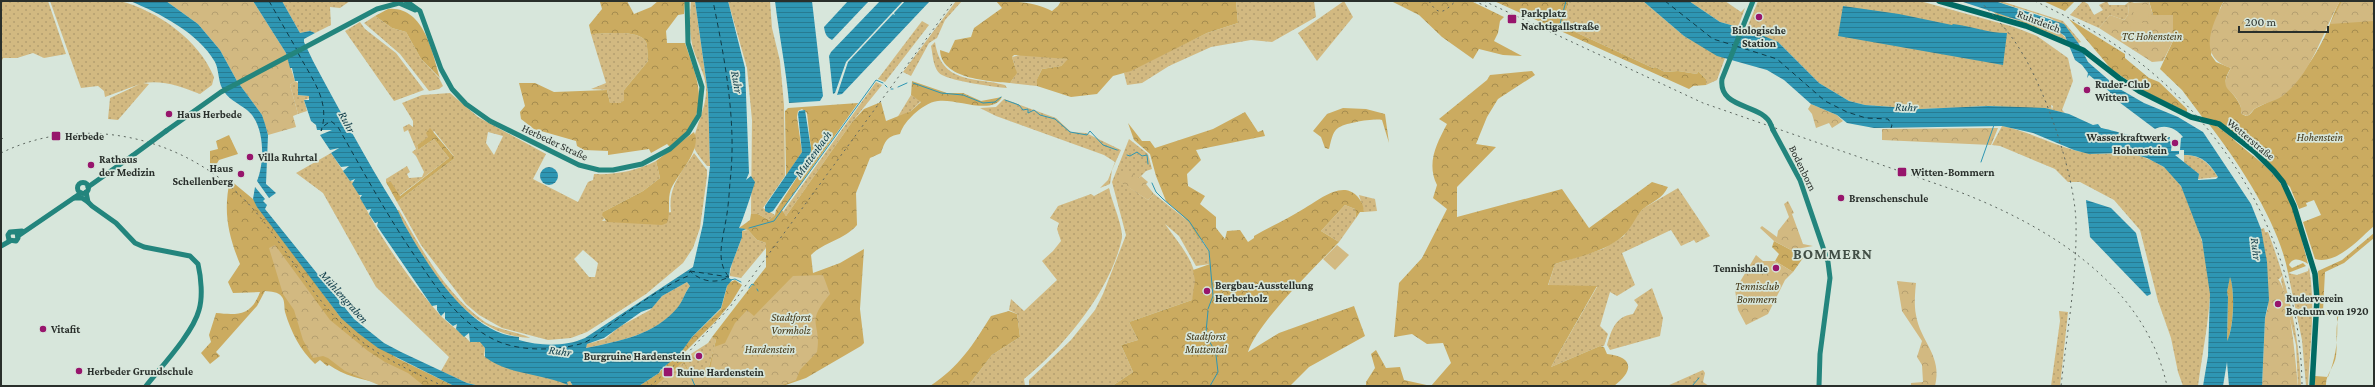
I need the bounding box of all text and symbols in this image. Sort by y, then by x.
place label: Parkplatz Nachtigallstraße [1521,7,1599,32]
street label: Ruhrdeich [2016,7,2062,35]
scale bar [2239,8,2328,34]
marker: Biologische Station [1754,12,1764,22]
marker: Parkplatz Nachtigallstraße [1506,13,1518,25]
text: 200 m [2245,15,2277,29]
place label: Biologische Station [1732,24,1786,49]
park label: TC Hohenstein [2122,30,2183,42]
water label: Ruhr [728,70,746,95]
place label: Ruder-Club Witten [2094,78,2150,103]
marker: Ruder-Club Witten [2082,85,2092,95]
water label: Ruhr [1895,100,1918,114]
place label: Haus Herbede [177,108,242,120]
marker: Haus Herbede [164,109,174,119]
water label: Ruhr [336,109,359,136]
street label: Wetterstraße [2225,116,2277,162]
street label: Herbeder Straße [520,121,590,163]
water label: Muttenbach [791,128,835,181]
marker: Herbede [50,130,62,142]
place label: Herbede [65,130,104,142]
place label: Wasserkraftwerk Hohenstein [2086,131,2168,156]
park label: Hohenstein [2297,131,2344,143]
marker: Wasserkraftwerk Hohenstein [2170,138,2180,148]
street label: Bodenborn [1787,143,1819,193]
place label: Villa Ruhrtal [257,151,318,163]
marker: Villa Ruhrtal [245,152,255,162]
place label: Rathaus der Medizin [99,153,156,178]
marker: Rathaus der Medizin [86,160,96,170]
place label: Haus Schellenberg [172,162,234,187]
marker: Witten-Bommern [1896,166,1908,178]
place label: Witten-Bommern [1910,166,1995,178]
marker: Haus Schellenberg [236,169,246,179]
place label: Brenschenschule [1849,192,1928,204]
marker: Brenschenschule [1836,193,1846,203]
water label: Ruhr [2248,237,2264,262]
district label: BOMMERN [1793,246,1873,262]
place label: Tennishalle [1713,262,1768,274]
marker: Tennishalle [1771,263,1781,273]
water label: Mühlengraben [316,267,371,326]
place label: Bergbau-Ausstellung Herberholz [1215,279,1314,304]
park label: Tennisclub Bommern [1735,280,1779,305]
marker: Bergbau-Ausstellung Herberholz [1202,286,1212,296]
place label: Ruderverein Bochum von 1920 [2286,292,2369,317]
marker: Ruderverein Bochum von 1920 [2273,299,2283,309]
park label: Stadtforst Vormholz [771,311,812,336]
place label: Vitafit [50,323,80,335]
marker: Vitafit [38,324,48,334]
park label: Stadtforst Muttental [1184,330,1227,355]
water label: Ruhr [548,343,573,360]
park label: Hardenstein [745,343,796,355]
place label: Burgruine Hardenstein [584,350,692,362]
marker: Burgruine Hardenstein [694,351,704,361]
place label: Herbeder Grundschule [87,365,193,377]
marker: Herbeder Grundschule [74,366,84,376]
marker: Ruine Hardenstein [662,366,674,378]
place label: Ruine Hardenstein [677,366,765,378]

